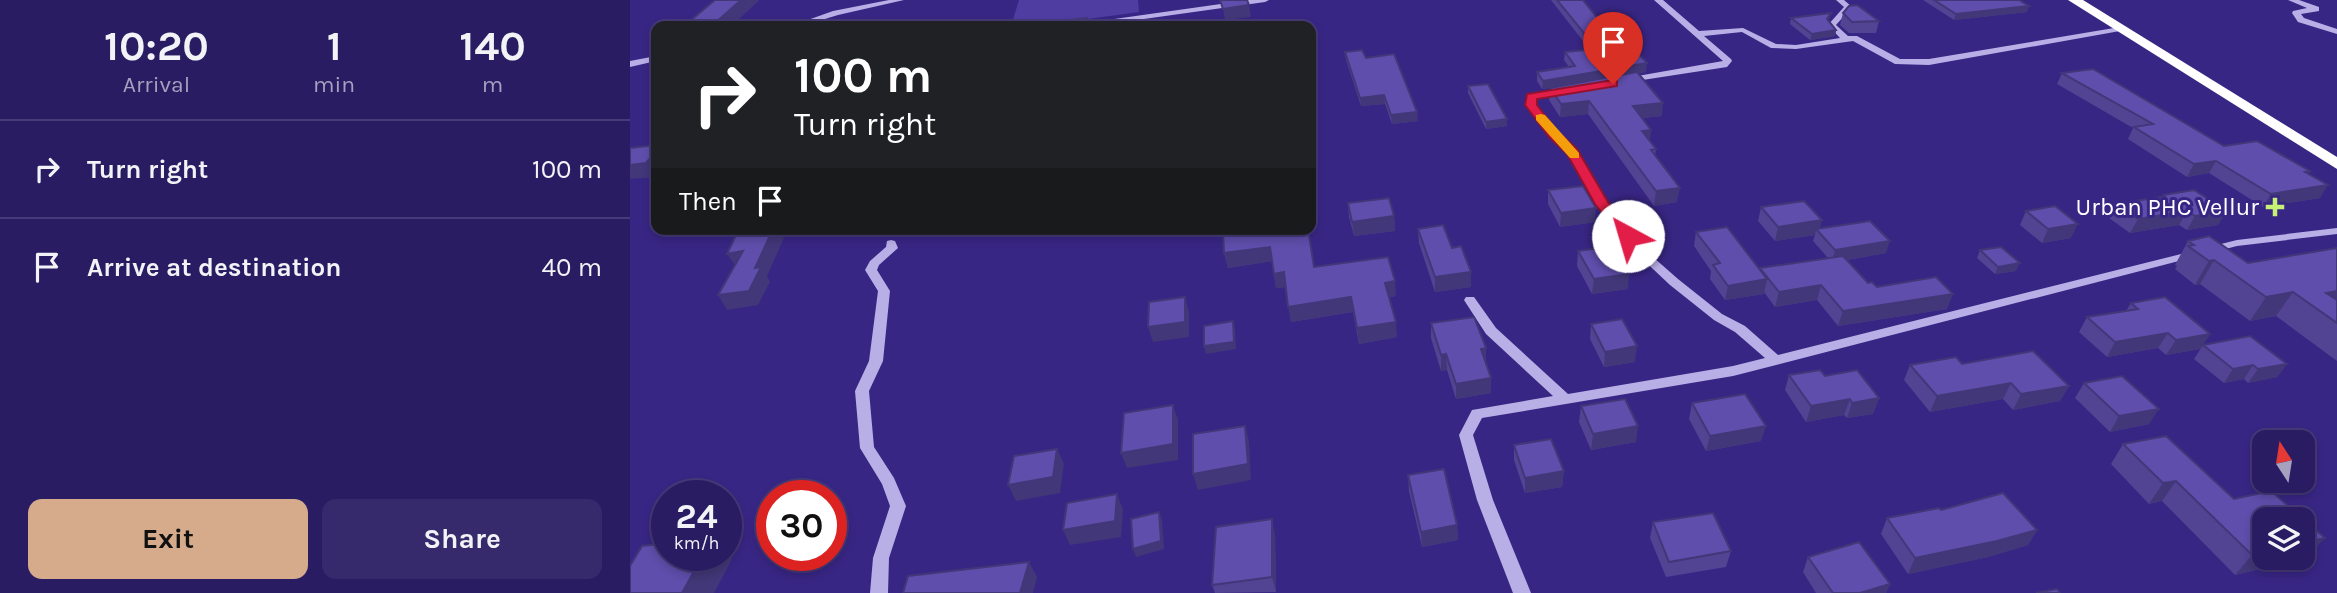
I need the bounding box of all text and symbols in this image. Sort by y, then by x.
pin [1583,12.0,1643,84]
text: 10:20 [104,21,209,71]
text: 1 [327,21,342,71]
text: 140 [459,21,526,71]
icon: arrive [1594,23,1632,61]
text: 100 m [794,47,932,104]
icon: right [679,49,770,140]
text: Arrival [123,71,190,98]
text: min [313,71,355,98]
text: m [482,71,503,98]
text: Turn right [794,106,936,143]
icon: right [28,150,66,188]
text: Turn right [87,154,208,185]
text: 100 m [532,154,602,185]
icon: arrive [751,182,789,220]
text: Then [679,186,737,217]
place label: Urban PHC Vellur [2076,193,2259,221]
marker: Urban PHC Vellur [2265,197,2285,217]
position arrow [1591,199,1665,273]
icon: arrive [28,248,66,286]
text: Arrive at destination [87,252,341,283]
text: 40 m [542,252,602,283]
north arrow [2252,430,2315,494]
map controls [2252,430,2315,570]
speed limit sign: 30 [756,480,847,571]
text: 24 [676,496,718,537]
button: Exit [28,499,308,579]
button: Share [322,499,602,579]
button: layers [2252,507,2315,570]
text: km/h [674,532,719,554]

